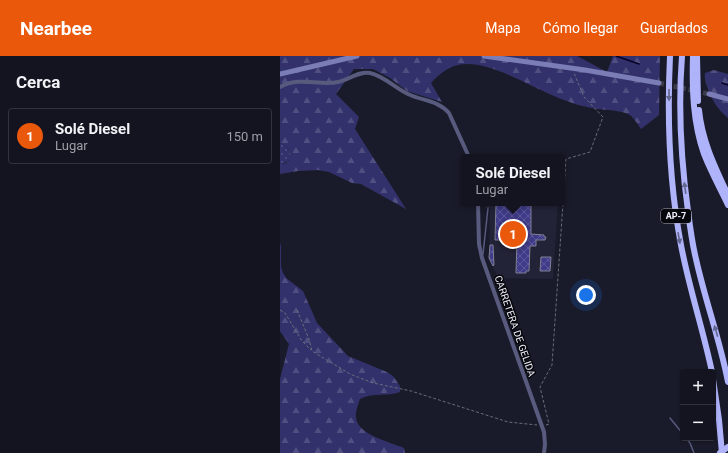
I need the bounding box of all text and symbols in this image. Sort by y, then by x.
text: Nearbee [20,17,92,40]
text: Mapa [485,20,521,36]
text: Cómo llegar [543,20,618,36]
text: Guardados [640,20,708,36]
text: Cerca [16,72,60,92]
one-way arrow [666,89,672,102]
text: Solé Diesel [55,120,130,138]
text: 1 [26,129,34,144]
text: 150 m [226,129,263,144]
text: Lugar [55,138,88,153]
popup [461,154,565,206]
text: Solé Diesel [475,164,551,182]
text: Lugar [475,182,508,197]
one-way arrow [682,182,688,194]
road number: AP-7 [661,209,691,223]
pin: 1 [500,219,526,249]
one-way arrow [677,232,683,244]
street label: CARRETERA DE GELIDA [493,274,538,378]
your location [576,285,596,305]
one-way arrow [712,325,718,337]
map controls [680,369,716,441]
button: + [680,369,716,405]
button: − [680,405,716,441]

